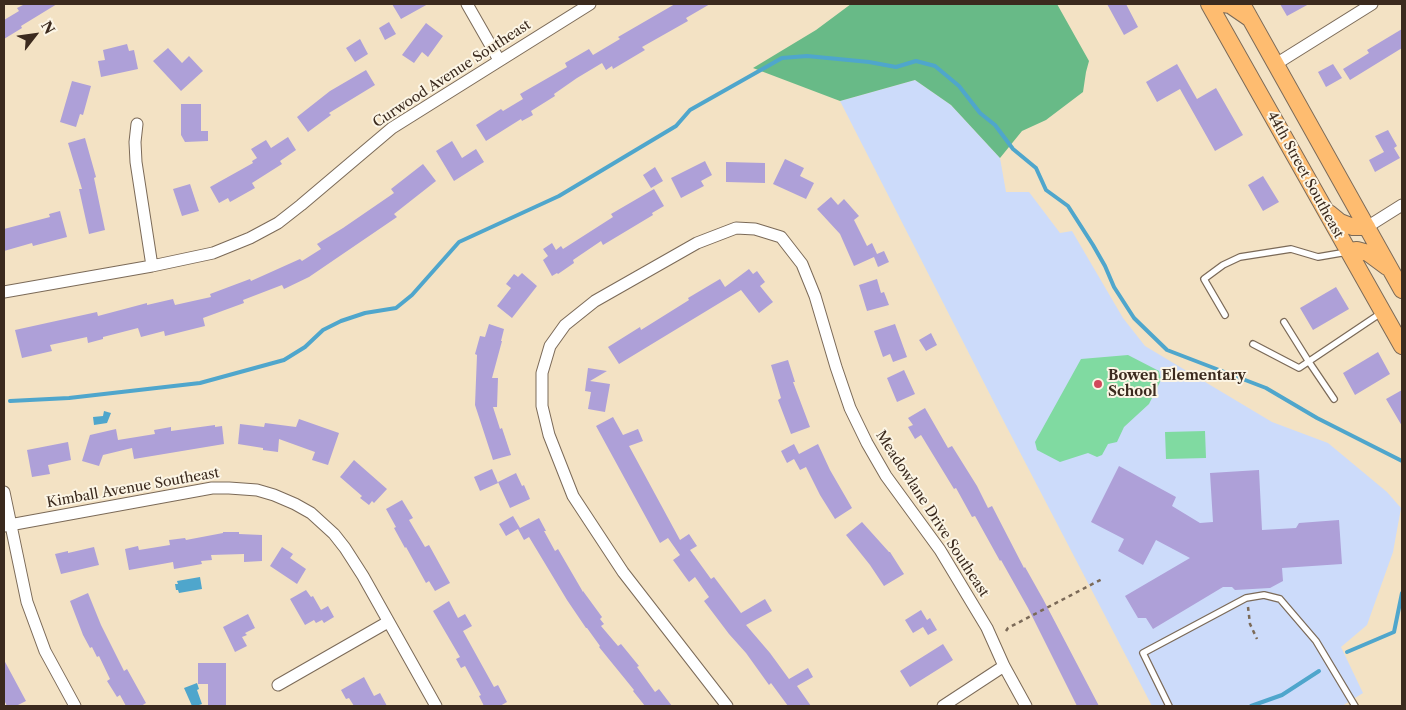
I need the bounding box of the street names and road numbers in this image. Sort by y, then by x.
street label: Curwood Avenue Southeast [370,17,534,131]
street label: 44th Street Southeast [1263,109,1347,241]
street label: Meadowlane Drive Southeast [872,428,992,600]
street label: Kimball Avenue Southeast [45,465,221,511]

